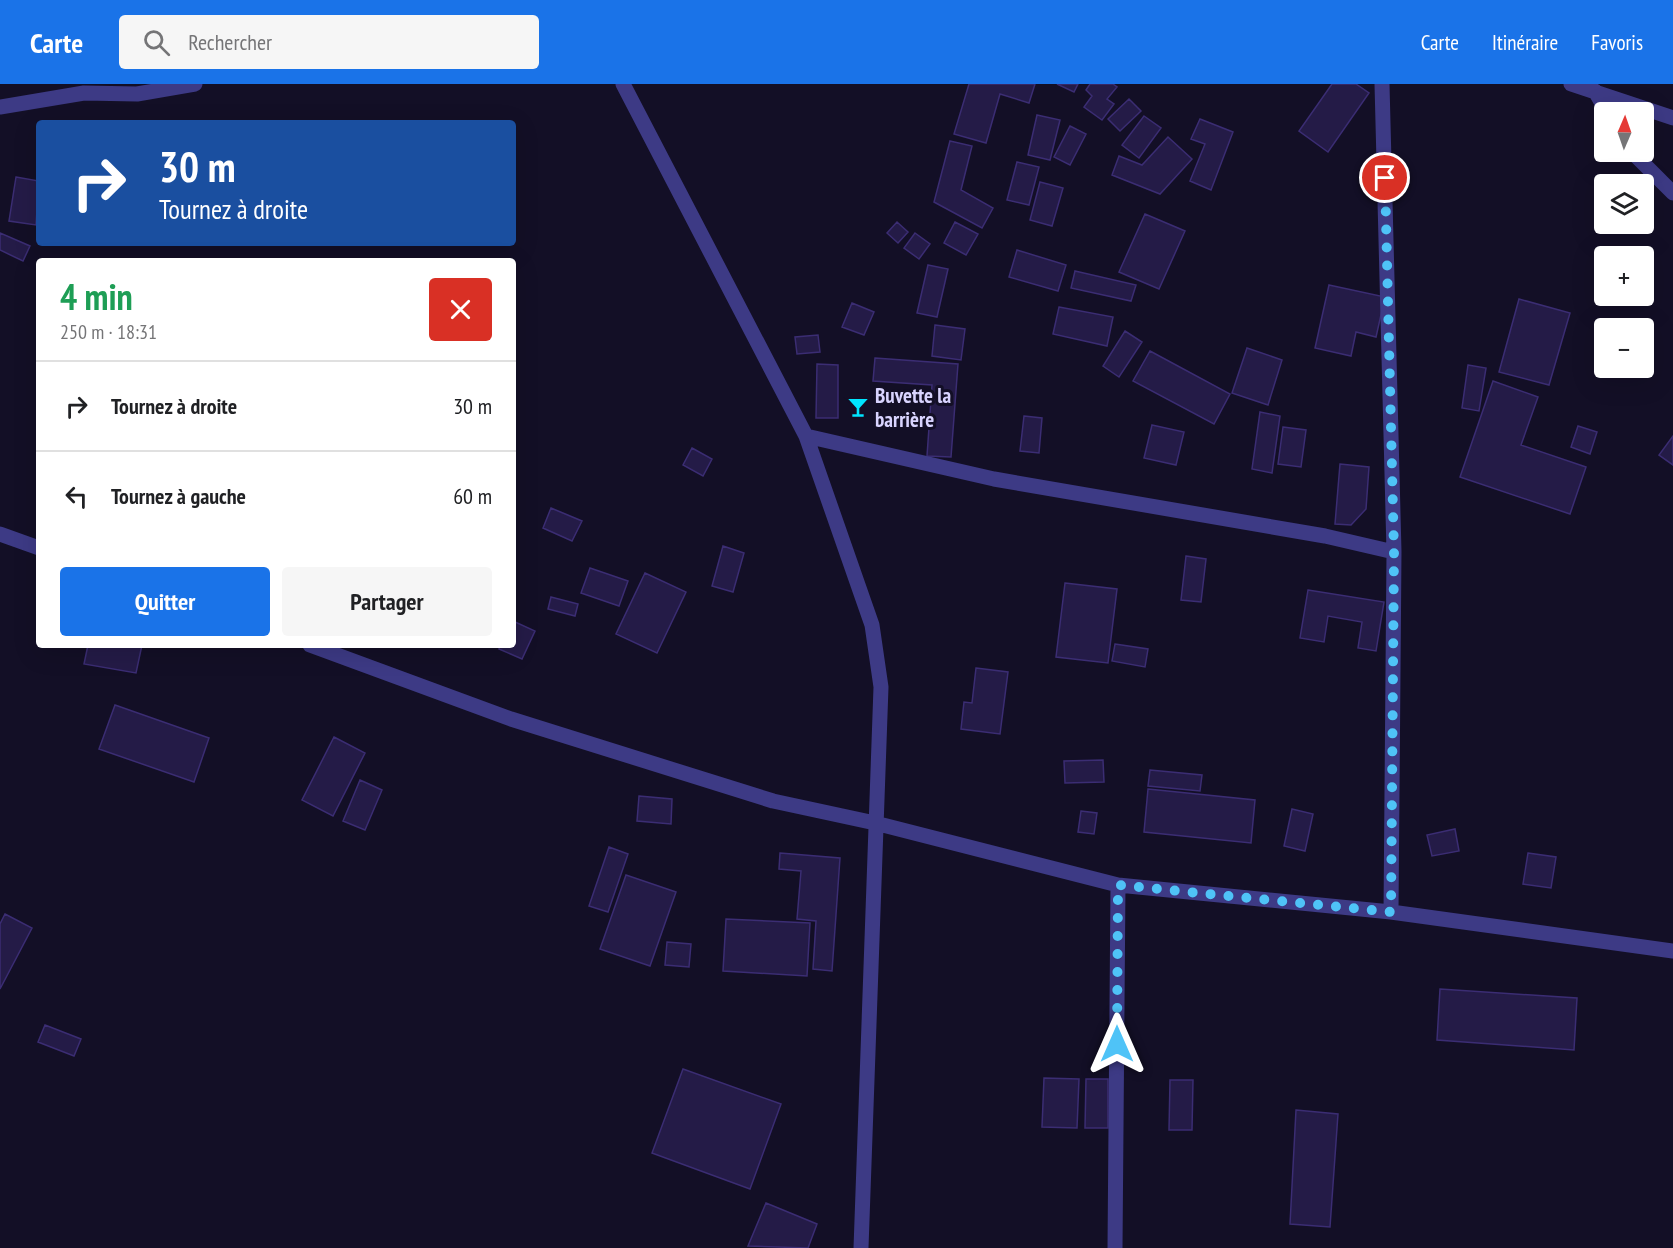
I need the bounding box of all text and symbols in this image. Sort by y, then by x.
search box [119,15,539,69]
text: Carte [30,24,83,61]
icon: search [140,26,173,59]
text: Rechercher [188,28,272,56]
text: Carte [1421,29,1459,56]
text: Itinéraire [1492,29,1558,56]
text: Favoris [1591,29,1643,56]
north arrow [1594,102,1654,162]
map controls [1594,102,1654,378]
text: 30 m [159,139,236,194]
icon: right [60,144,138,222]
pin [1359,152,1410,203]
icon: arrive [1368,161,1401,194]
button: layers [1594,174,1654,234]
text: Tournez à droite [159,192,308,226]
button: + [1594,246,1654,306]
text: 4 min [60,273,133,320]
button: close [429,278,492,341]
button: − [1594,318,1654,378]
text: 250 m · 18:31 [60,319,157,345]
place label: Buvette la barrière [875,382,951,433]
icon: right [60,390,93,423]
text: Tournez à droite [111,392,237,420]
text: 30 m [453,392,492,420]
bar icon: Buvette la barrière [846,395,870,419]
icon: left [60,480,93,513]
text: Tournez à gauche [111,482,246,510]
text: 60 m [453,482,492,510]
button: Quitter [60,567,270,636]
button: Partager [282,567,492,636]
position arrow [1085,1012,1149,1076]

